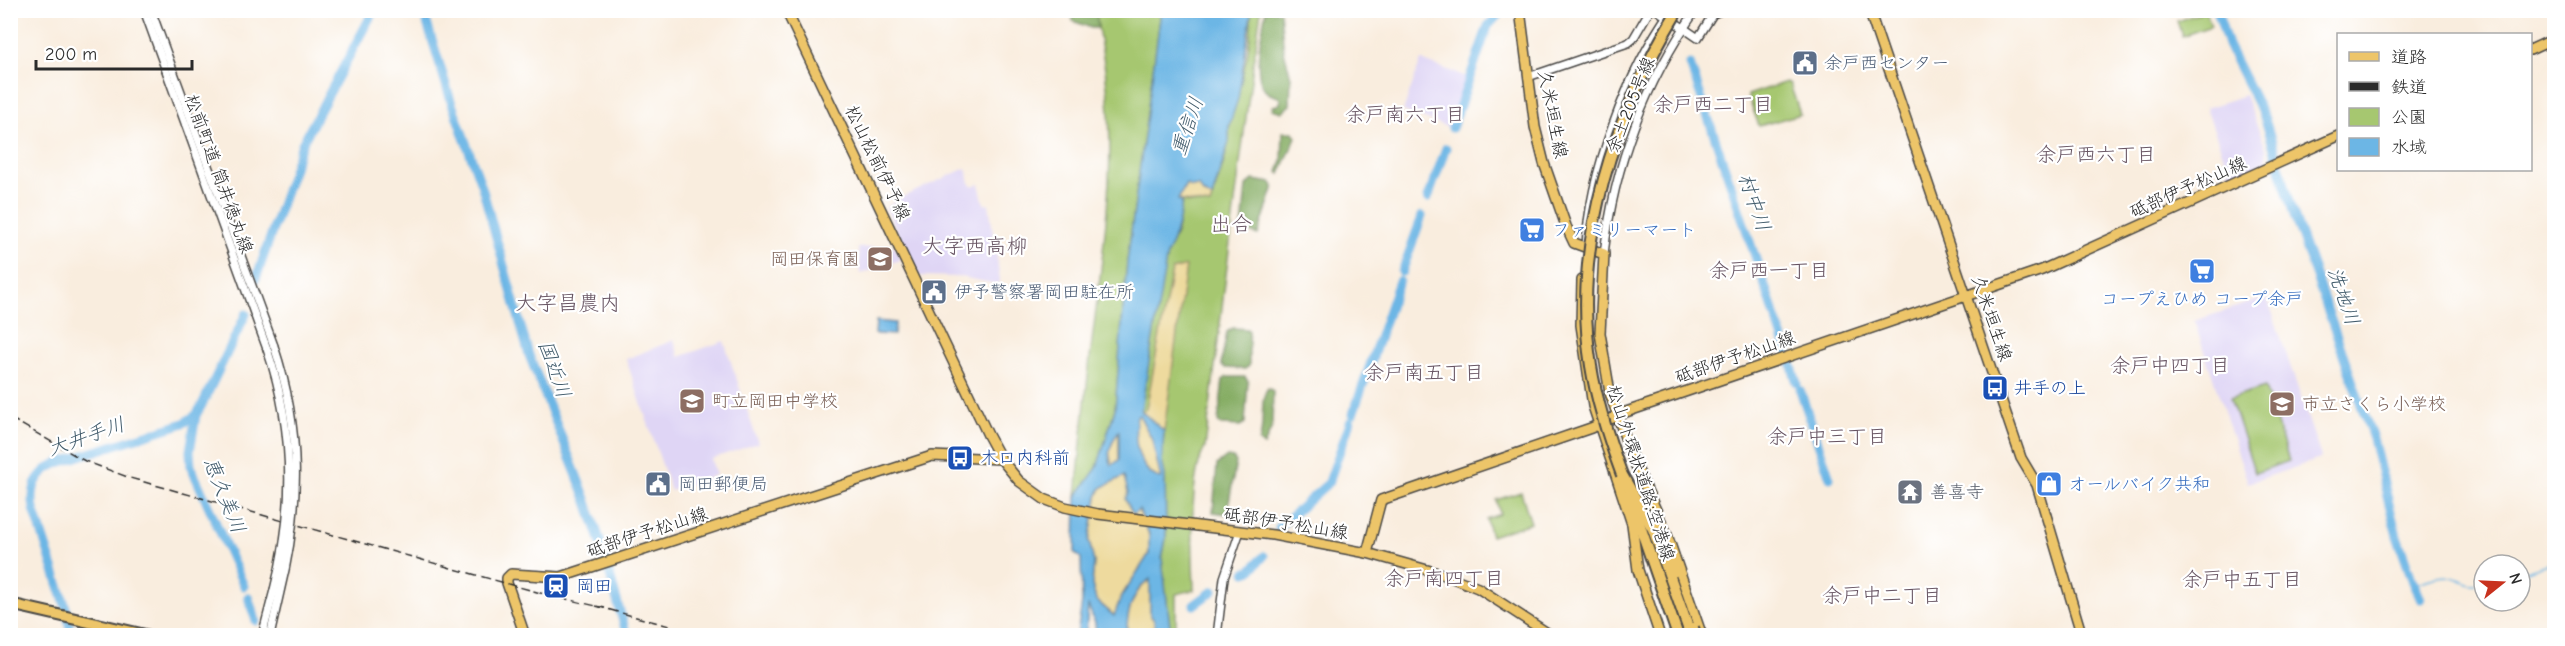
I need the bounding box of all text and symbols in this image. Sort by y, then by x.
scale bar [36,33,192,71]
legend [2337,33,2532,171]
text: 200 m [45,44,97,65]
text: 道路 [2391,47,2427,68]
public building icon: 余戸西センター [1790,48,1820,78]
place label: 余戸西センター [1824,53,1949,74]
street label: 余土205号線 [1602,54,1659,156]
street label: 久米垣生線 [1534,68,1571,160]
text: 鉄道 [2391,77,2427,98]
street label: 松前町道 筒井徳丸線 [180,92,257,257]
district label: 余戸西二丁目 [1653,93,1773,116]
water label: 重信川 [1167,94,1208,158]
street label: 松山松前伊予線 [840,102,915,224]
district label: 余戸南六丁目 [1345,103,1465,126]
text: 公園 [2391,107,2427,128]
text: 水域 [2391,137,2427,158]
district label: 余戸西六丁目 [2036,143,2156,166]
street label: 砥部伊予松山線 [2126,152,2250,223]
water label: 村中川 [1734,170,1775,234]
district label: 出合 [1210,212,1252,236]
supermarket icon: ファミリーマート [1517,215,1547,245]
place label: ファミリーマート [1552,220,1696,241]
district label: 大字西高柳 [923,234,1028,258]
school or university icon: 岡田保育園 [865,244,895,274]
place label: 岡田保育園 [770,249,860,270]
supermarket icon: コープえひめ コープ余戸 [2187,256,2217,286]
district label: 余戸西一丁目 [1709,259,1829,282]
water label: 洗地川 [2323,264,2364,328]
street label: 久米垣生線 [1967,272,2016,364]
public building icon: 伊予警察署岡田駐在所 [919,277,949,307]
place label: 伊予警察署岡田駐在所 [954,282,1134,303]
place label: コープえひめ コープ余戸 [2101,289,2303,310]
district label: 大字昌農内 [516,291,621,315]
street label: 砥部伊予松山線 [1672,327,1798,388]
water label: 国近川 [533,337,576,401]
district label: 余戸中四丁目 [2110,354,2230,377]
district label: 余戸南五丁目 [1364,361,1484,384]
bus stop icon: 井手の上 [1980,373,2010,403]
place label: 井手の上 [2014,378,2086,399]
street label: 松山外環状道路;空港線 [1602,383,1679,564]
school or university icon: 町立岡田中学校 [677,386,707,416]
school or university icon: 市立さくら小学校 [2267,389,2297,419]
place label: 町立岡田中学校 [712,391,838,412]
place label: 市立さくら小学校 [2302,394,2446,415]
water label: 大井手川 [45,413,128,460]
district label: 余戸中三丁目 [1767,425,1887,448]
bus stop icon: 木口内科前 [945,443,975,473]
place label: 木口内科前 [980,448,1070,469]
water label: 恵久美川 [199,454,250,537]
public building icon: 岡田郵便局 [643,469,673,499]
shop icon: オールバイク共和 [2034,469,2064,499]
place label: 岡田郵便局 [678,474,768,495]
place label: オールバイク共和 [2068,474,2210,495]
temple icon: 善喜寺 [1895,477,1925,507]
place label: 善喜寺 [1930,482,1984,503]
street label: 砥部伊予松山線 [584,503,710,562]
street label: 砥部伊予松山線 [1222,503,1350,544]
north arrow [2472,553,2532,613]
district label: 余戸南四丁目 [1384,567,1504,590]
district label: 余戸中五丁目 [2182,568,2302,591]
station icon: 岡田 [541,571,571,601]
text: N [2505,571,2525,586]
place label: 岡田 [576,576,612,597]
district label: 余戸中二丁目 [1822,584,1942,607]

